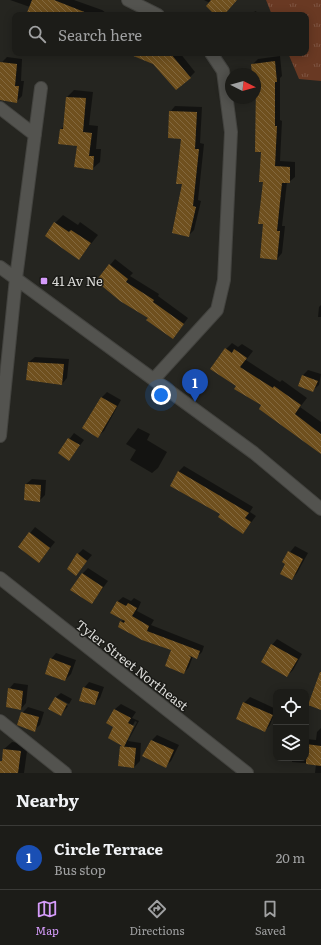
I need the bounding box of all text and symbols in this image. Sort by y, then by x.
search box [12,12,309,56]
icon: search [26,23,48,45]
text: Search here [58,23,142,46]
north arrow [225,68,261,104]
place label: 41 Av Ne [52,271,103,290]
marker: 41 Av Ne [39,276,49,286]
pin: 1 [182,369,208,402]
your location [151,385,171,405]
street label: Tyler Street Northeast [72,615,193,715]
map controls [273,689,309,761]
button: locate [273,689,309,725]
button: layers [273,725,309,761]
text: Nearby [16,787,79,812]
text: Circle Terrace [54,837,163,860]
text: 1 [26,848,32,867]
text: 20 m [276,848,305,867]
text: Bus stop [54,860,106,879]
tab: Map [35,898,59,938]
tab: Directions [129,898,184,938]
tab: Saved [255,898,286,938]

